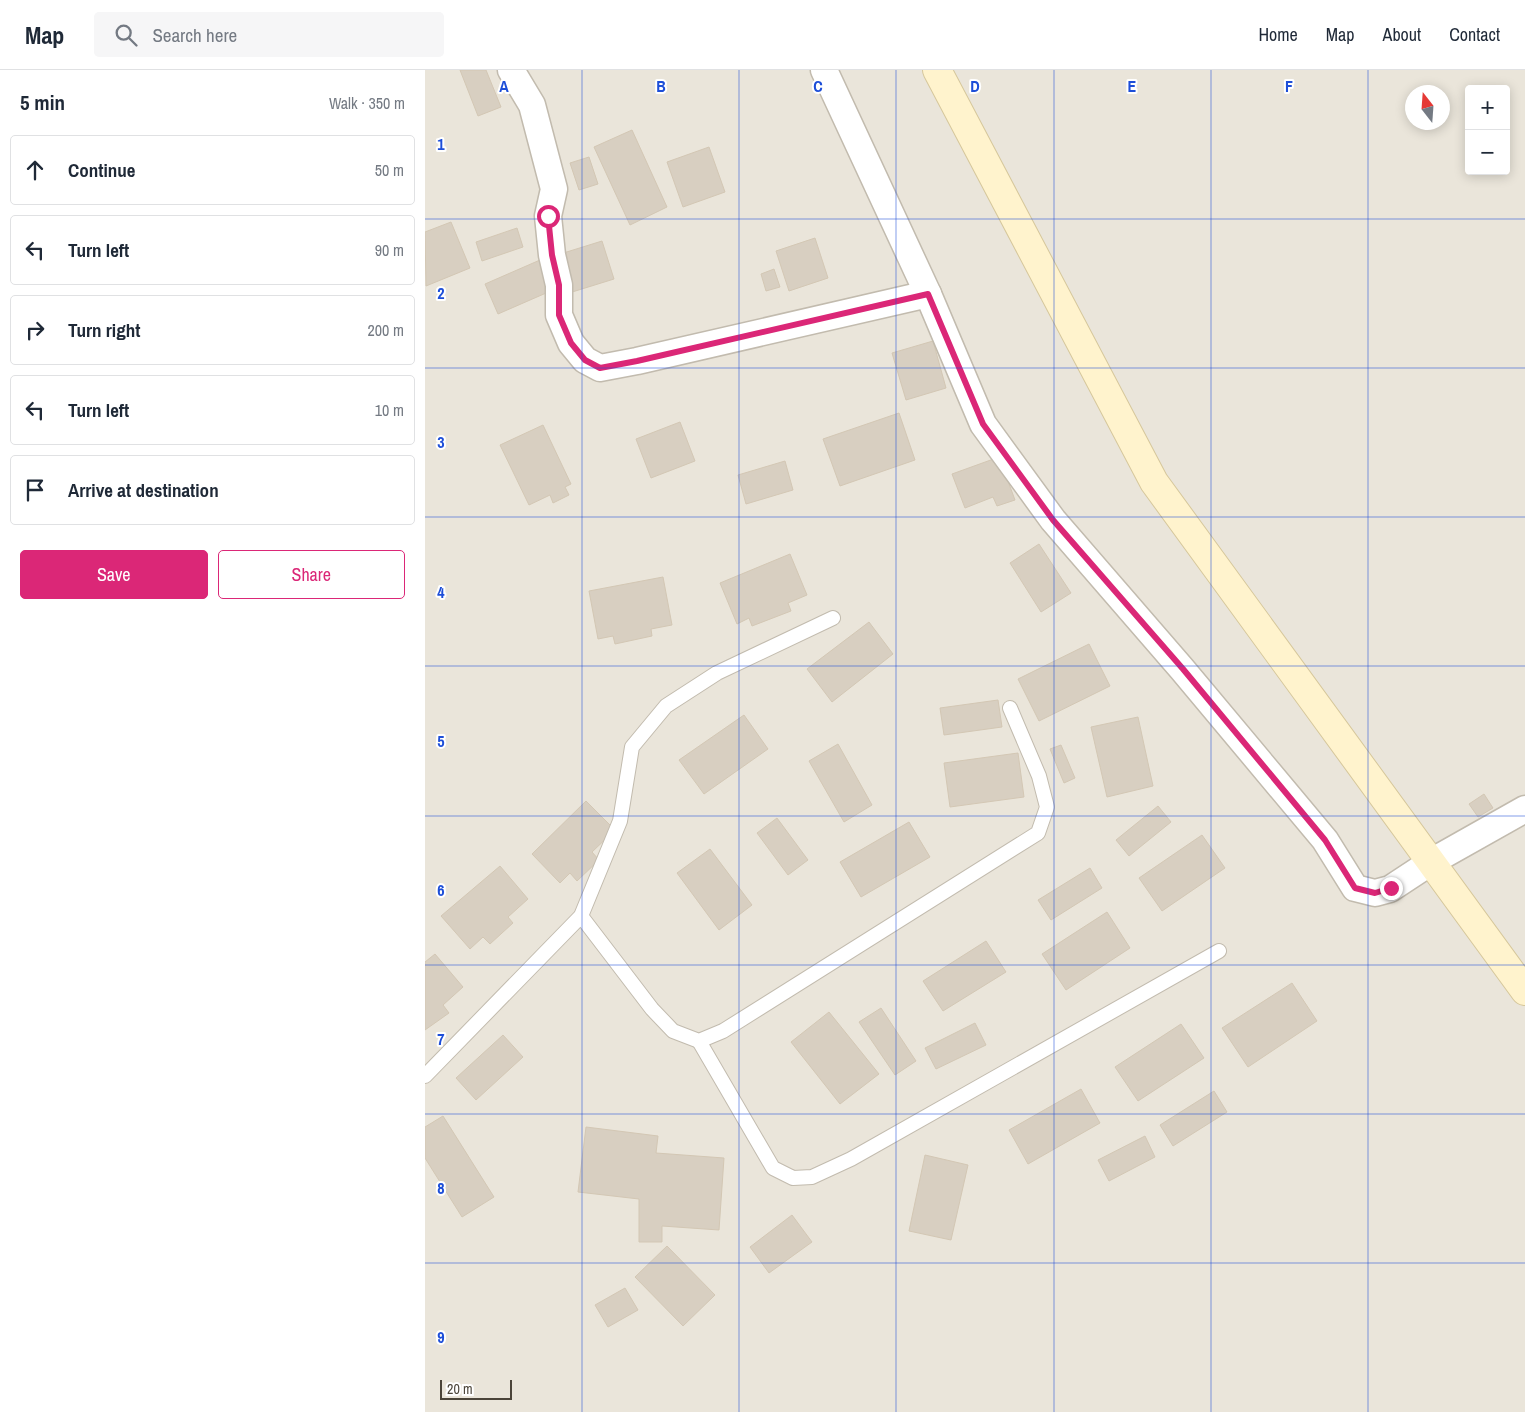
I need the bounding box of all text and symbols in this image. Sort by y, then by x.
search box [94,12,444,57]
text: Map [25,19,64,51]
icon: search [112,21,140,49]
text: Search here [152,22,237,48]
text: Home [1258,22,1298,47]
text: Map [1326,22,1355,47]
text: About [1383,22,1421,47]
text: Contact [1449,22,1500,47]
text: A [499,75,509,97]
text: B [656,75,666,97]
text: C [813,75,823,97]
text: D [970,75,980,97]
text: E [1128,75,1137,97]
text: F [1285,75,1293,97]
north arrow [1405,85,1450,130]
map controls [1465,85,1510,175]
button: + [1465,85,1510,130]
text: 5 min [20,88,65,117]
text: Walk · 350 m [329,92,405,114]
button: − [1465,130,1510,175]
text: 1 [437,133,445,155]
icon: ahead [21,156,49,184]
text: Continue [68,157,136,183]
text: 50 m [375,159,404,181]
route start [537,205,560,228]
icon: left [21,236,49,264]
text: Turn left [68,237,129,263]
text: 90 m [375,239,404,261]
text: 2 [437,282,445,304]
icon: right [21,316,49,344]
text: Turn right [68,317,140,343]
text: 200 m [368,319,404,341]
icon: left [21,396,49,424]
text: Turn left [68,397,129,423]
text: 10 m [375,399,404,421]
text: 3 [437,431,445,453]
icon: arrive [21,476,49,504]
text: Arrive at destination [68,477,219,503]
button: Save [20,550,208,599]
button: Share [218,550,405,599]
text: 4 [437,581,445,603]
text: 5 [437,730,445,752]
route end [1380,877,1403,900]
text: 6 [437,879,445,901]
text: 7 [437,1028,445,1050]
text: 8 [437,1177,445,1199]
text: 9 [437,1326,445,1348]
scale bar [440,1377,513,1400]
text: 20 m [447,1380,473,1398]

